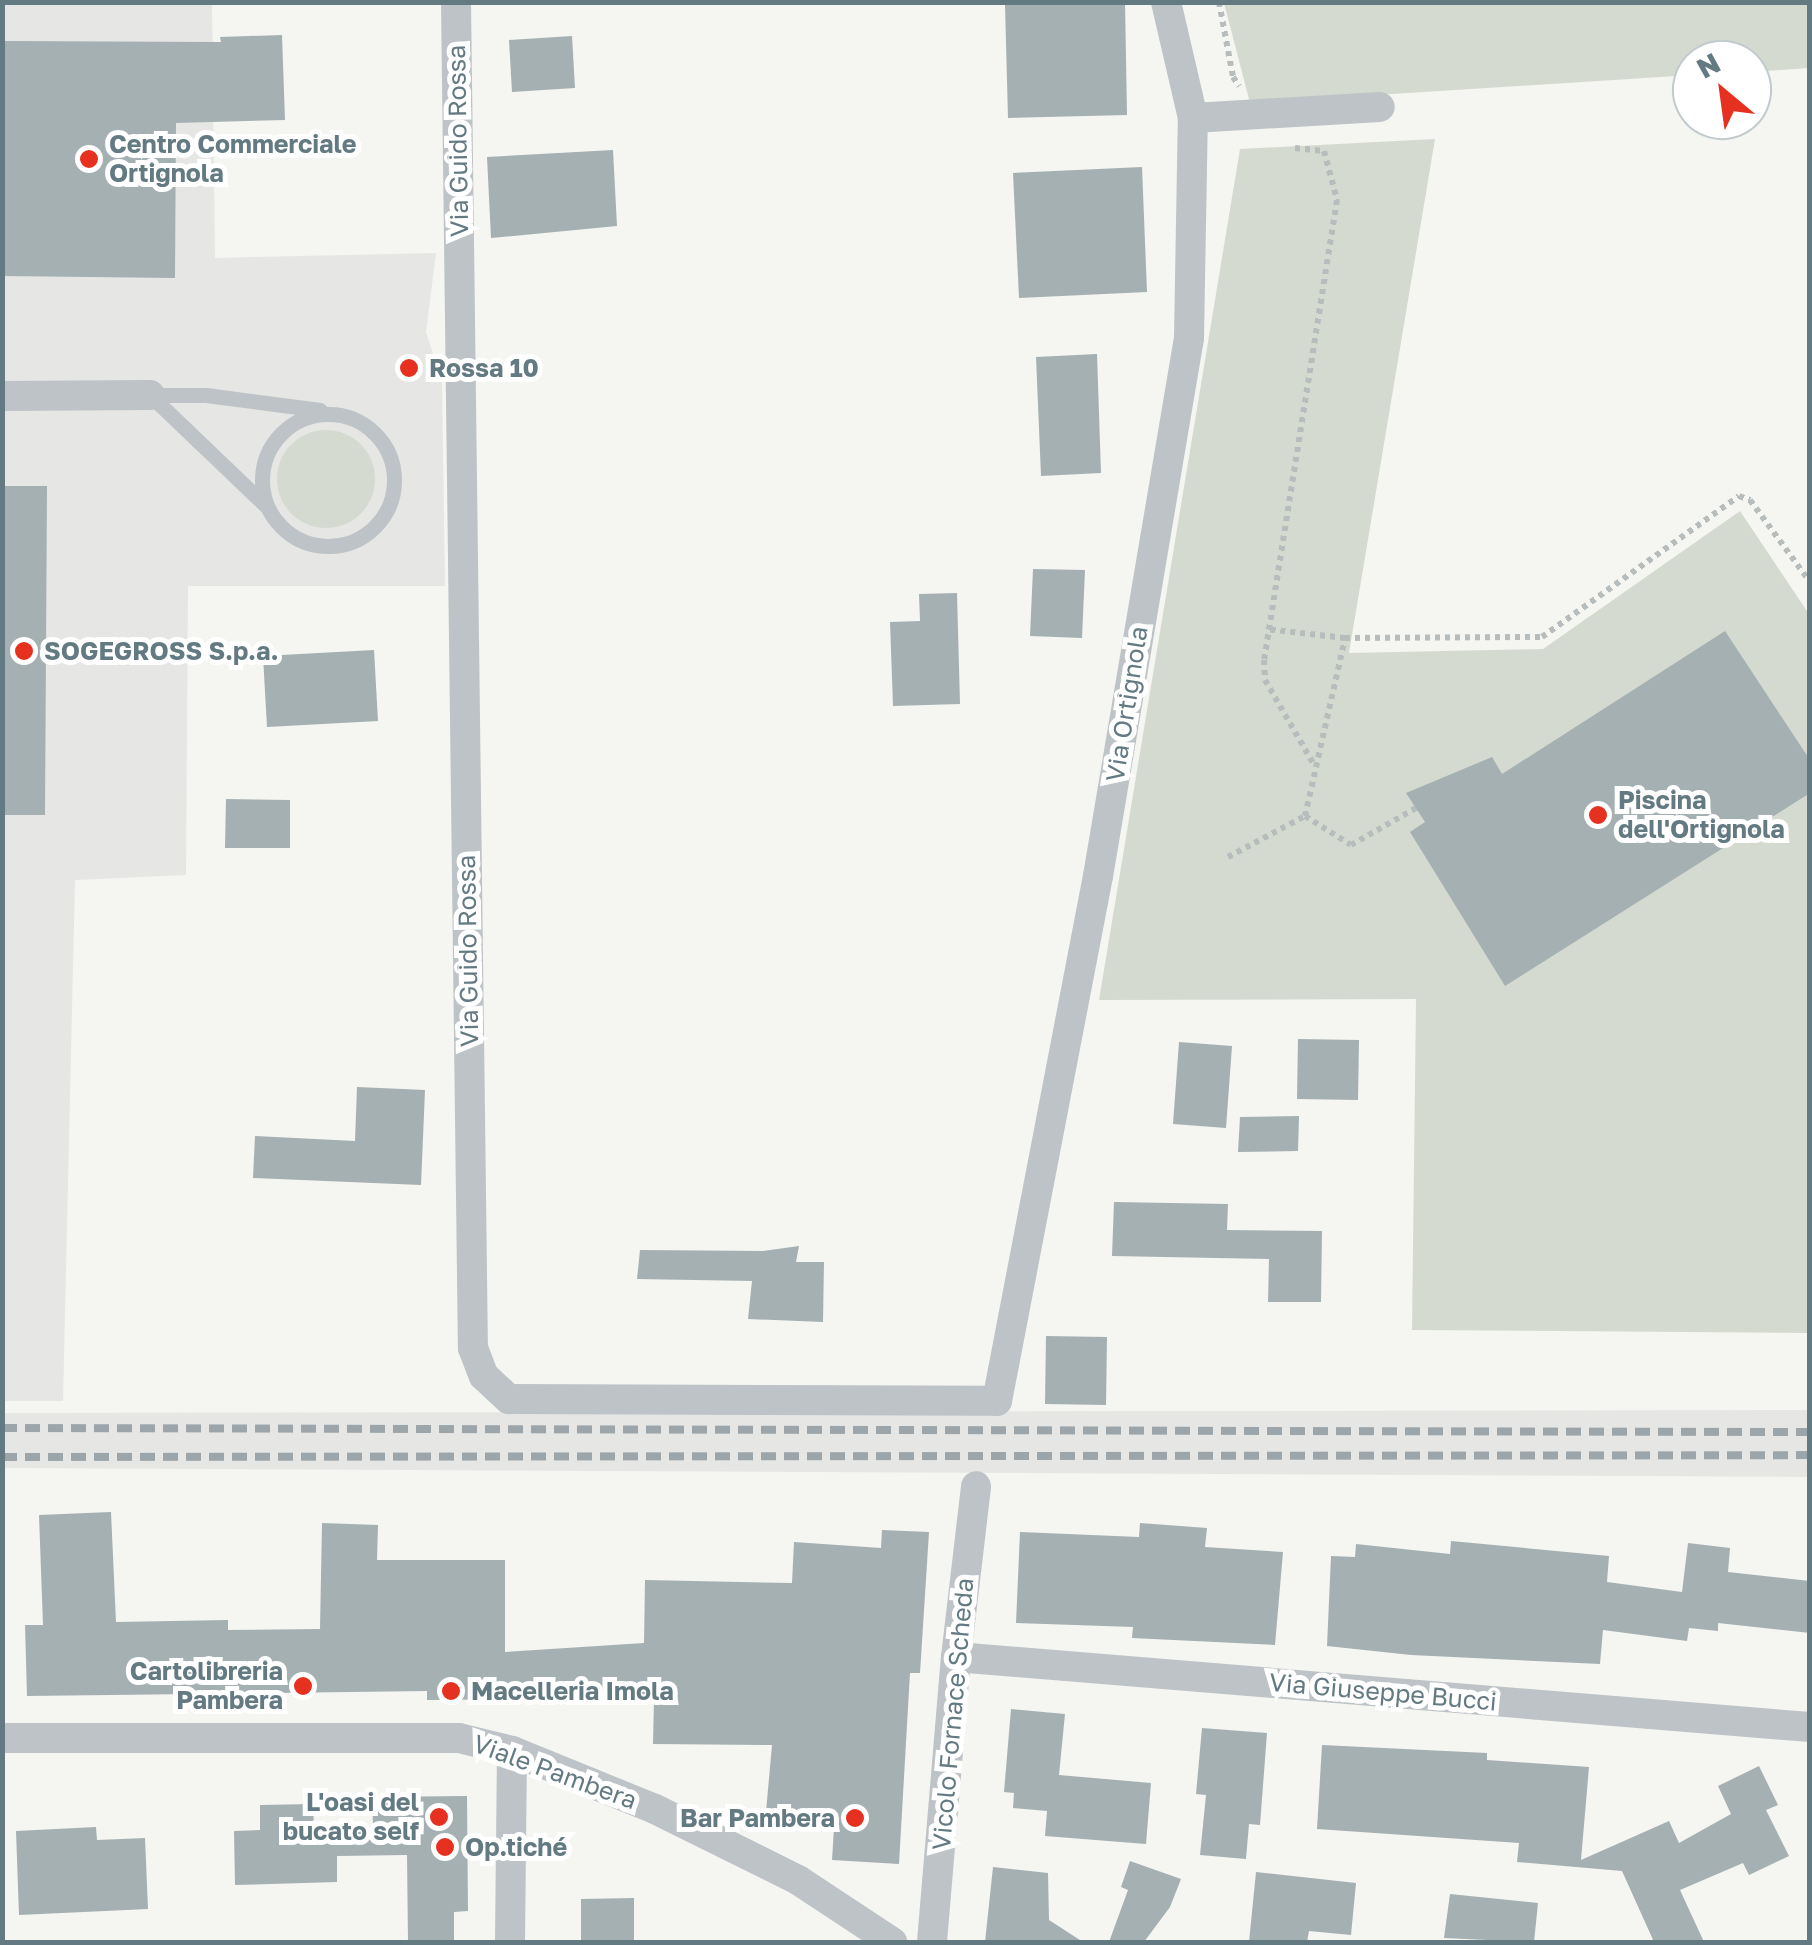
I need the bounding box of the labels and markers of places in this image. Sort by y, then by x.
place label: Centro Commerciale Ortignola [109,130,357,189]
marker: Centro Commerciale Ortignola [78,148,100,170]
place label: Rossa 10 [429,353,539,383]
marker: Rossa 10 [398,357,420,379]
place label: SOGEGROSS S.p.a. [44,636,279,666]
marker: SOGEGROSS S.p.a. [13,640,35,662]
place label: Piscina dell'Ortignola [1618,786,1785,845]
marker: Piscina dell'Ortignola [1587,804,1609,826]
place label: Cartolibreria Pambera [130,1657,283,1716]
marker: Cartolibreria Pambera [292,1675,314,1697]
place label: Macelleria Imola [471,1676,674,1706]
marker: Macelleria Imola [440,1680,462,1702]
place label: L'oasi del bucato self [283,1788,419,1847]
place label: Bar Pambera [680,1803,835,1833]
marker: L'oasi del bucato self [428,1806,450,1828]
marker: Bar Pambera [844,1807,866,1829]
place label: Op.tiché [465,1832,567,1862]
marker: Op.tiché [434,1836,456,1858]

